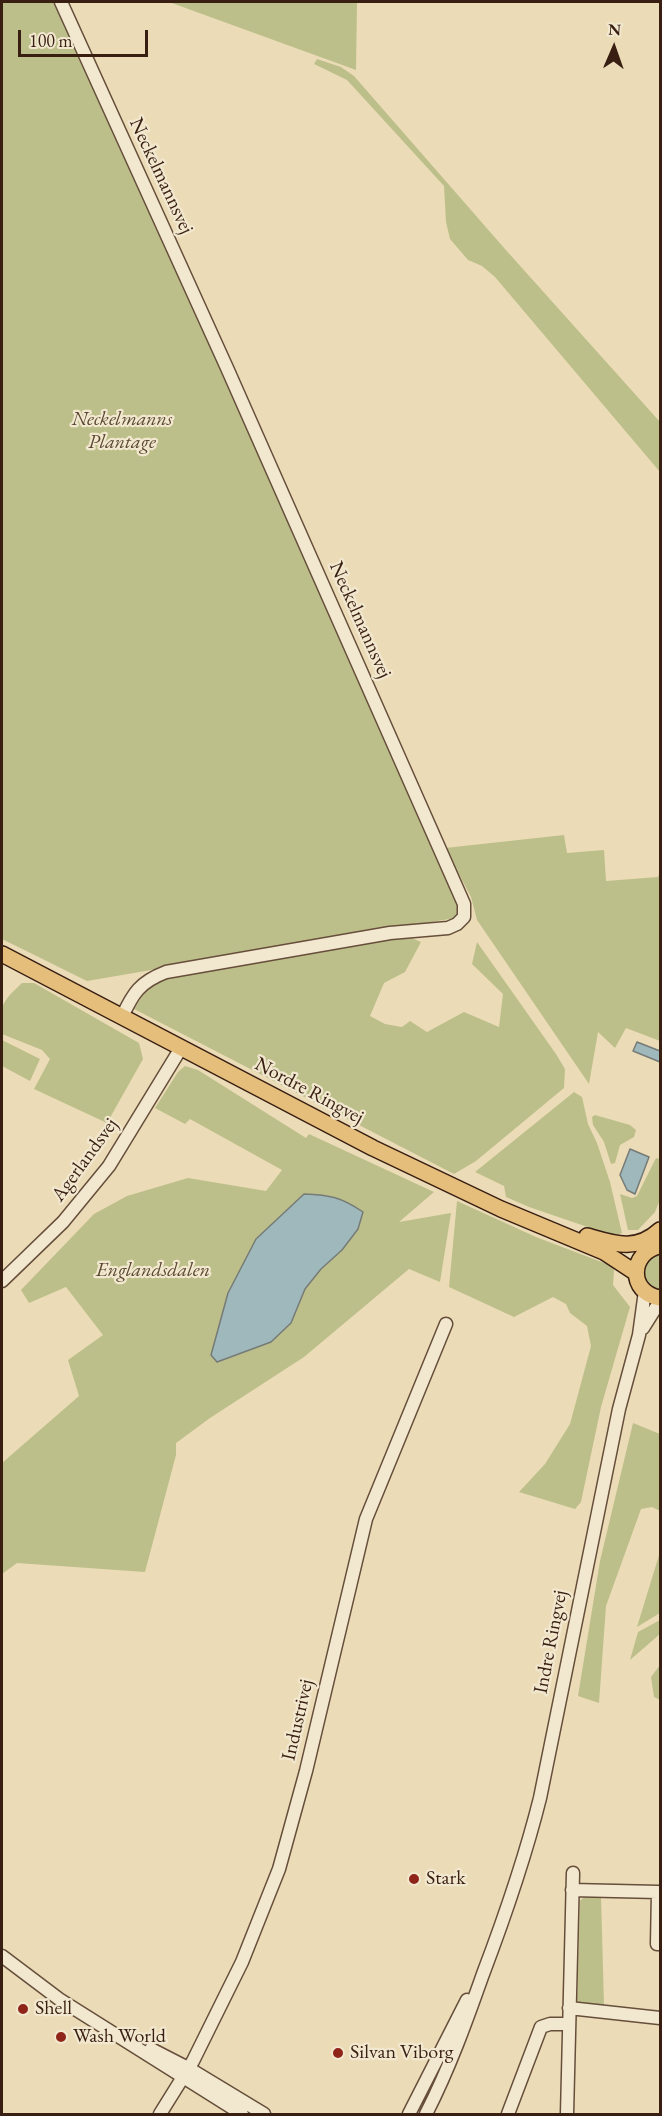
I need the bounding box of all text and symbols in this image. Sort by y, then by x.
scale bar [21,18,152,56]
north arrow [584,18,644,78]
text: N [608,19,621,40]
text: 100 m [29,29,73,52]
street label: Neckelmannsvej [124,114,198,238]
park label: Neckelmanns Plantage [72,408,172,455]
street label: Neckelmannsvej [324,558,396,682]
street label: Nordre Ringvej [250,1052,368,1130]
street label: Agerlandsvej [47,1113,123,1207]
park label: Englandsdalen [96,1259,210,1283]
street label: Indre Ringvej [529,1588,573,1696]
street label: Industrivej [277,1677,319,1763]
place label: Stark [426,1867,466,1891]
marker: Stark [407,1872,421,1886]
place label: Shell [35,1997,72,2021]
marker: Shell [16,2002,30,2016]
place label: Wash World [73,2025,166,2049]
marker: Wash World [54,2030,68,2044]
place label: Silvan Viborg [350,2041,454,2065]
marker: Silvan Viborg [331,2046,345,2060]

